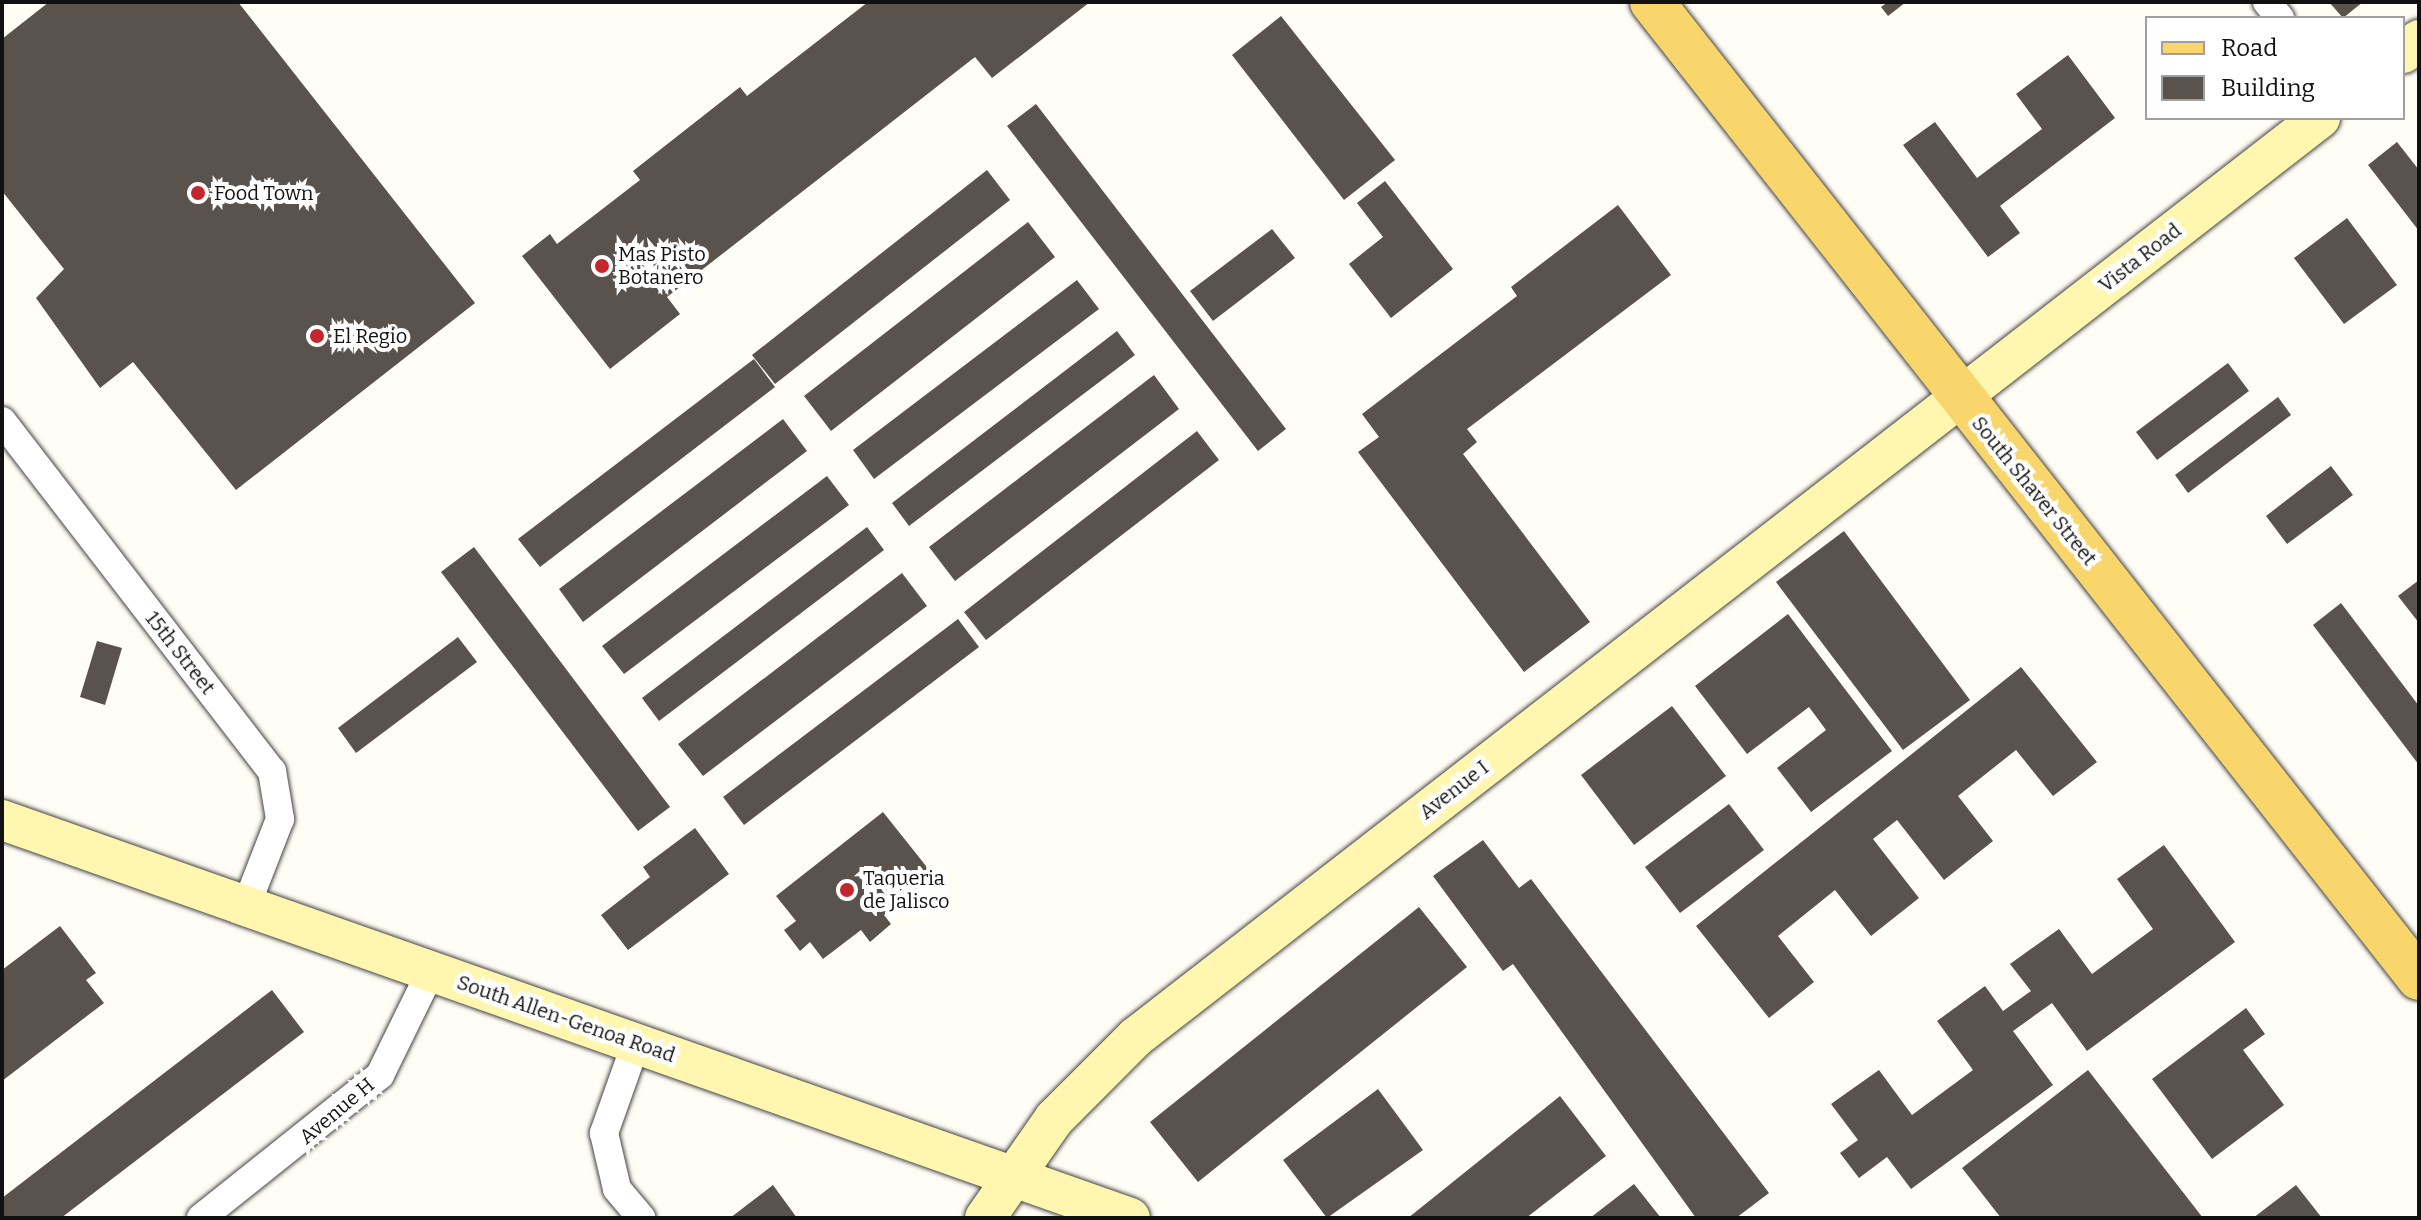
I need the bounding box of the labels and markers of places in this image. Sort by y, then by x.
place label: Food Town [214,181,314,205]
marker: Food Town [189,184,207,202]
place label: Mas Pisto Botanero [618,242,706,289]
marker: Mas Pisto Botanero [593,257,611,275]
place label: El Regio [333,324,407,348]
marker: El Regio [308,327,326,345]
place label: Taqueria de Jalisco [863,866,950,913]
marker: Taqueria de Jalisco [838,881,856,899]

